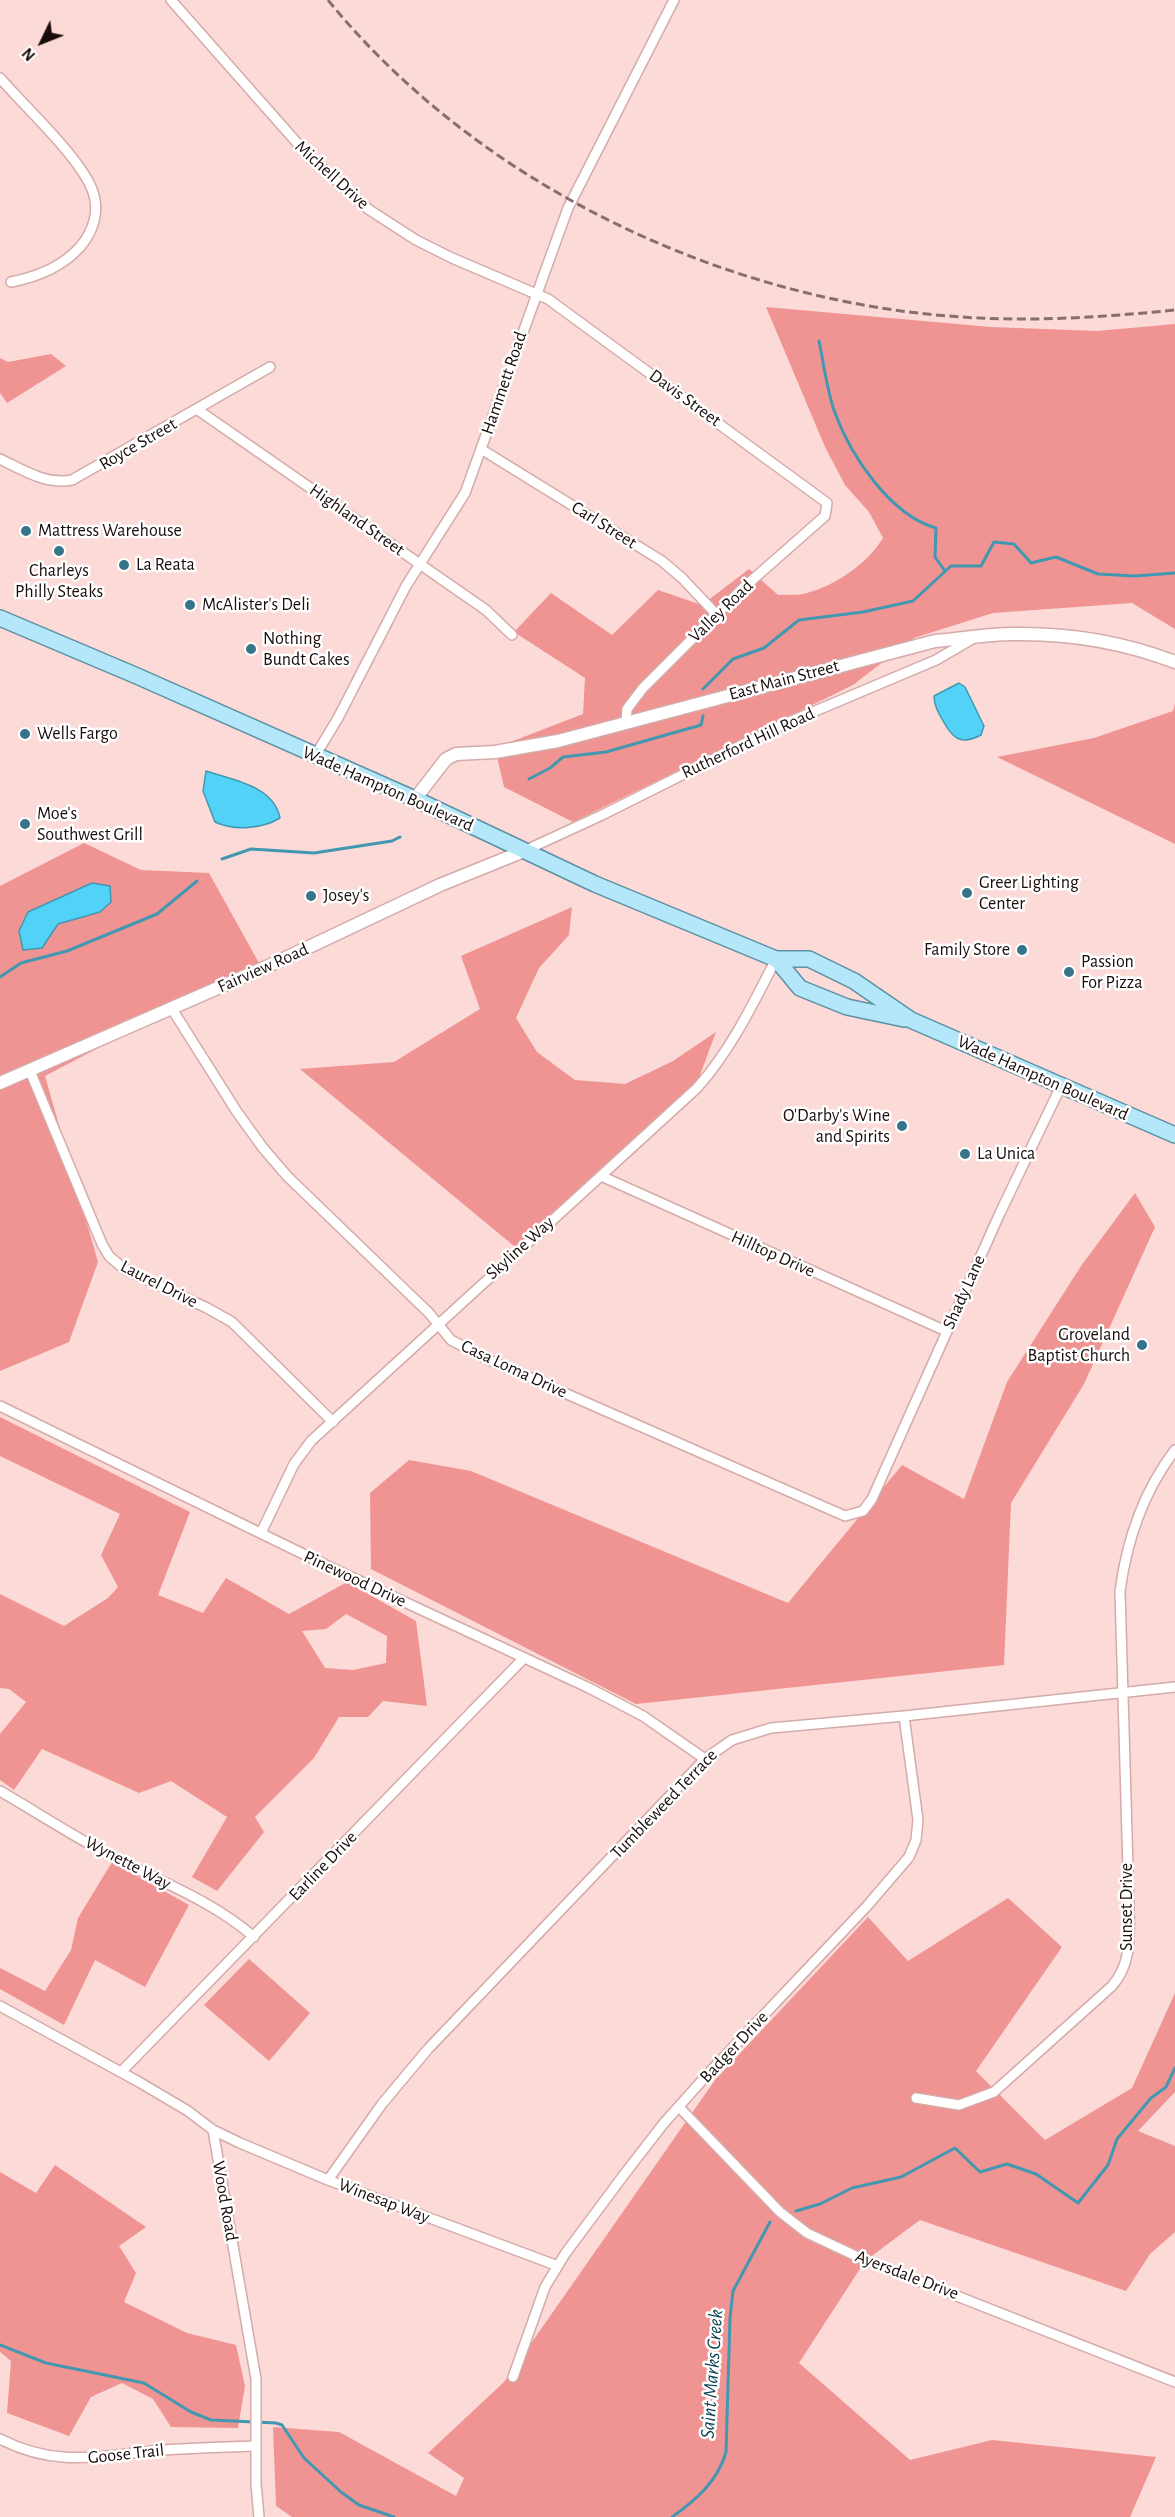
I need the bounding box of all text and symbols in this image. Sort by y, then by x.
north arrow [12,12,72,72]
text: N [19,45,38,64]
street label: Michell Drive [290,136,374,214]
street label: Hammett Road [476,329,532,437]
street label: Davis Street [645,365,725,431]
street label: Royce Street [95,413,181,475]
street label: Highland Street [305,479,409,561]
street label: Carl Street [567,496,641,554]
place label: Mattress Warehouse [38,520,182,542]
marker: Mattress Warehouse [19,524,33,538]
marker: Charleys Philly Steaks [52,544,66,558]
place label: La Reata [136,554,195,576]
marker: La Reata [117,558,131,572]
place label: Charleys Philly Steaks [15,560,103,602]
street label: Valley Road [684,575,758,647]
place label: McAlister's Deli [202,594,310,616]
marker: McAlister's Deli [183,598,197,612]
place label: Nothing Bundt Cakes [263,628,350,670]
marker: Nothing Bundt Cakes [244,642,258,656]
street label: East Main Street [726,655,842,705]
street label: Rutherford Hill Road [678,703,818,783]
place label: Wells Fargo [37,723,118,745]
marker: Wells Fargo [18,727,32,741]
street label: Wade Hampton Boulevard [299,742,477,836]
place label: Moe's Southwest Grill [37,803,143,846]
marker: Moe's Southwest Grill [18,817,32,831]
place label: Greer Lighting Center [979,872,1079,914]
place label: Josey's [323,885,369,907]
marker: Greer Lighting Center [960,886,974,900]
marker: Josey's [304,889,318,903]
street label: Fairview Road [214,938,312,998]
place label: Family Store [924,939,1010,961]
marker: Family Store [1015,943,1029,957]
place label: Passion For Pizza [1081,951,1142,994]
marker: Passion For Pizza [1062,965,1076,979]
street label: Wade Hampton Boulevard [954,1031,1132,1125]
place label: O'Darby's Wine and Spirits [783,1105,890,1148]
marker: O'Darby's Wine and Spirits [895,1119,909,1133]
place label: La Unica [977,1143,1035,1165]
marker: La Unica [958,1147,972,1161]
street label: Skyline Way [481,1212,559,1284]
street label: Hilltop Drive [728,1226,818,1282]
street label: Shady Lane [938,1251,990,1333]
street label: Laurel Drive [117,1255,201,1313]
place label: Groveland Baptist Church [1028,1324,1130,1366]
street label: Casa Loma Drive [457,1335,571,1403]
marker: Groveland Baptist Church [1135,1338,1149,1352]
street label: Pinewood Drive [300,1546,410,1612]
street label: Tumbleweed Terrace [606,1745,722,1863]
street label: Earline Drive [284,1826,362,1906]
street label: Wynette Way [81,1831,175,1895]
street label: Sunset Drive [1116,1863,1138,1951]
street label: Badger Drive [695,2007,773,2087]
street label: Wood Road [207,2159,243,2243]
street label: Winesap Way [335,2174,433,2228]
street label: Ayersdale Drive [852,2245,962,2305]
water label: Saint Marks Creek [696,2309,728,2439]
street label: Goose Trail [87,2439,165,2469]

